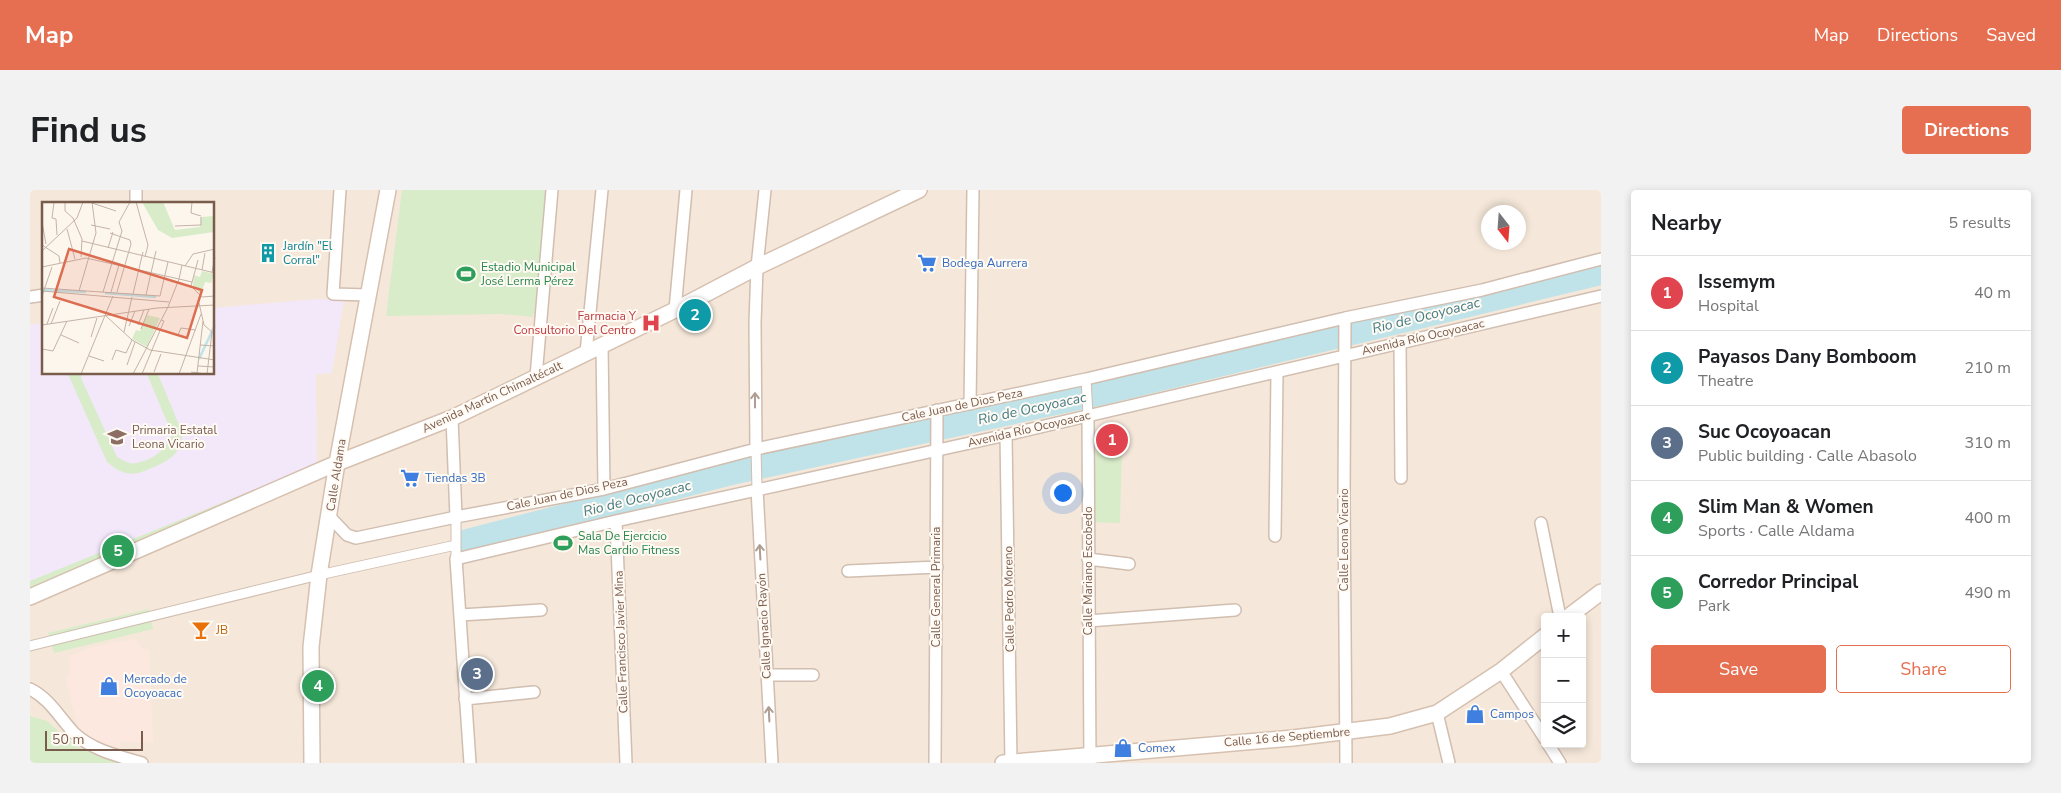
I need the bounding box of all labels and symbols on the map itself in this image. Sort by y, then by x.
inset map [42,202,215,375]
north arrow [1481,205,1526,250]
place label: Jardín "El Corral" [282,238,333,268]
building icon: Jardín "El Corral" [257,242,279,264]
supermarket icon: Bodega Aurrera [916,252,938,274]
place label: Bodega Aurrera [942,255,1028,271]
place label: Estadio Municipal José Lerma Pérez [480,259,576,289]
sports icon: Estadio Municipal José Lerma Pérez [455,263,477,285]
water label: Rio de Ocoyoacac [1370,293,1483,338]
pin: 2 [679,296,711,334]
place label: Farmacia Y Consultorio Del Centro [513,308,637,338]
hospital icon: Farmacia Y Consultorio Del Centro [640,312,662,334]
street label: Avenida Río Ocoyoacac [1360,315,1486,359]
street label: Avenida Martín Chimaltécalt [419,357,565,437]
street label: Cale Juan de Dios Peza [900,384,1024,426]
water label: Rio de Ocoyoacac [976,388,1089,429]
one-way arrow [751,392,760,408]
street label: Avenida Río Ocoyoacac [966,407,1092,451]
pin: 1 [1096,421,1128,459]
place label: Primaria Estatal Leona Vicario [132,422,217,452]
school or university icon: Primaria Estatal Leona Vicario [106,426,128,448]
street label: Calle Aldama [322,438,350,512]
supermarket icon: Tiendas 3B [399,467,421,489]
place label: Tiendas 3B [425,470,486,486]
street label: Cale Juan de Dios Peza [505,473,629,515]
water label: Rio de Ocoyoacac [581,476,694,521]
your location [1050,480,1076,506]
street label: Calle Leona Vicario [1336,488,1352,592]
street label: Calle Mariano Escobedo [1080,506,1096,636]
street label: Calle General Primaria [928,527,944,647]
place label: Sala De Ejercicio Mas Cardio Fitness [578,528,680,558]
pin: 5 [102,532,134,570]
sports icon: Sala De Ejercicio Mas Cardio Fitness [552,532,574,554]
one-way arrow [756,544,765,560]
street label: Calle Pedro Moreno [1000,545,1018,652]
street label: Calle Francisco Javier Mina [611,570,631,714]
street label: Calle Ignacio Rayón [753,573,775,679]
bar icon: JB [190,619,212,641]
place label: JB [215,622,228,638]
pin: 3 [461,655,493,693]
pin: 4 [302,667,334,705]
place label: Mercado de Ocoyoacac [124,671,187,701]
shop icon: Mercado de Ocoyoacac [98,675,120,697]
shop icon: Campos [1464,703,1486,725]
place label: Campos [1490,706,1534,722]
one-way arrow [765,707,774,723]
street label: Calle 16 de Septiembre [1223,724,1351,750]
scale bar [45,728,142,751]
shop icon: Comex [1112,737,1134,759]
place label: Comex [1138,740,1176,756]

